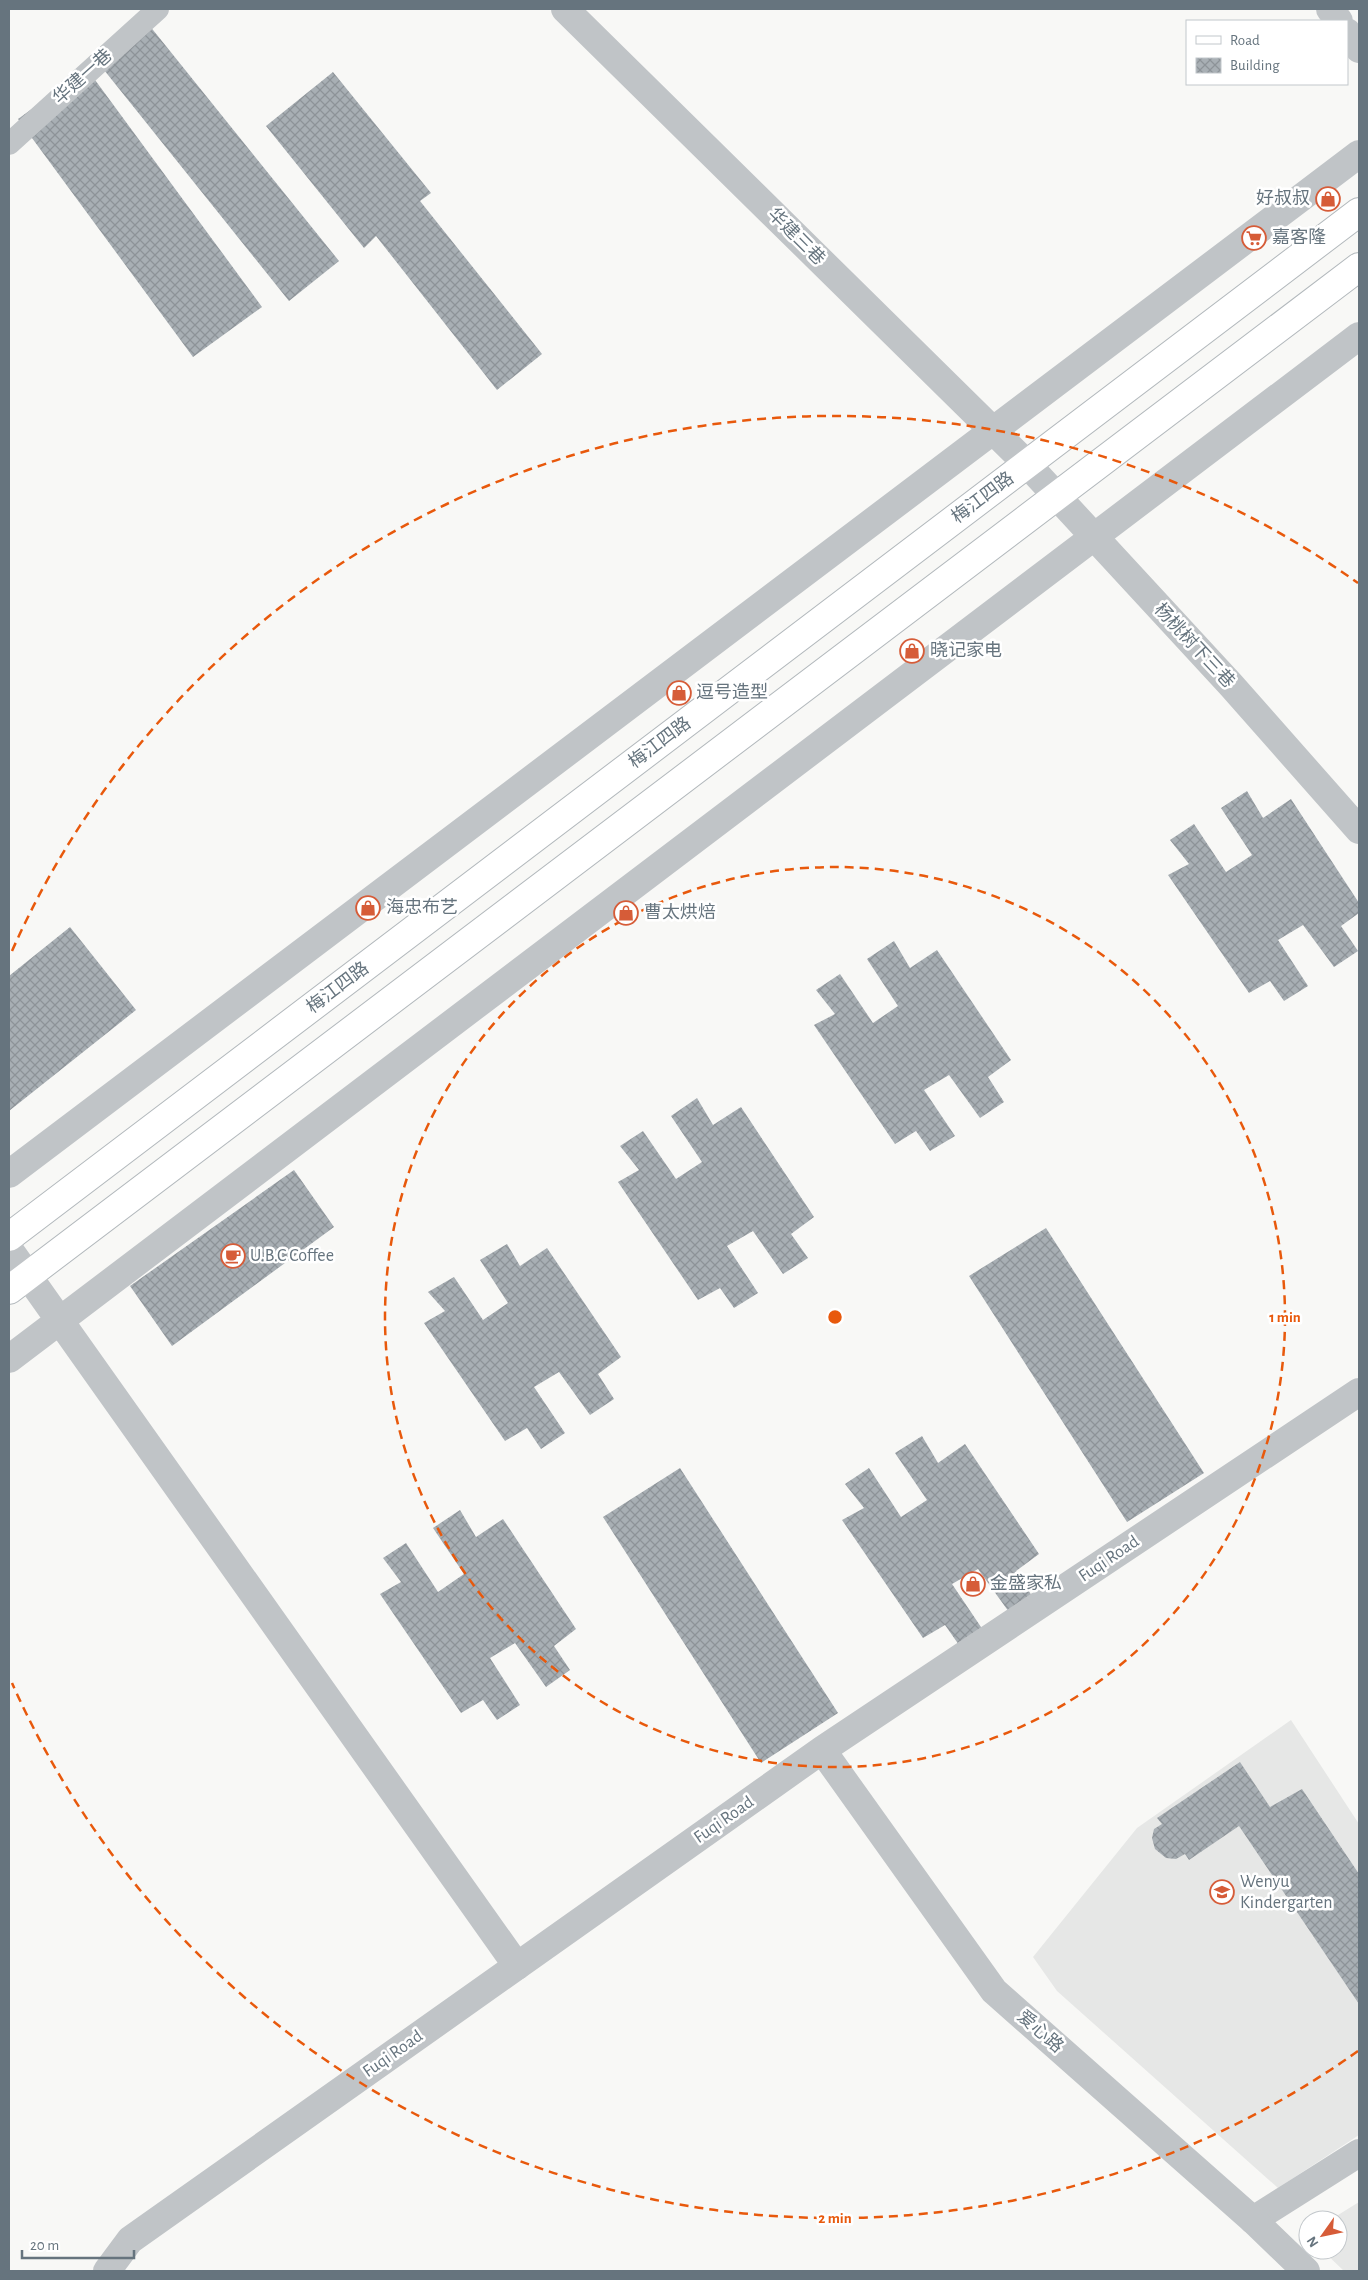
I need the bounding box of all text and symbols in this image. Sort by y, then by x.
legend [1186,20,1348,85]
text: Road [1230,33,1260,48]
street label: 华建一巷 [49,45,116,108]
text: Building [1230,58,1280,73]
shop icon: 好叔叔 [1315,186,1341,212]
place label: 好叔叔 [1256,188,1310,208]
street label: 华建三巷 [764,204,829,269]
supermarket icon: 嘉客隆 [1241,225,1267,251]
place label: 嘉客隆 [1272,227,1326,247]
street label: 梅江四路 [948,468,1017,527]
street label: 杨桃树下三巷 [1151,599,1239,692]
shop icon: 晓记家电 [899,638,925,664]
place label: 晓记家电 [930,640,1002,660]
shop icon: 逗号造型 [666,680,692,706]
place label: 逗号造型 [696,682,768,702]
street label: 梅江四路 [625,713,694,772]
shop icon: 海忠布艺 [355,895,381,921]
place label: 海忠布艺 [386,897,458,917]
shop icon: 曹太烘焙 [613,900,639,926]
place label: 曹太烘焙 [644,902,716,922]
street label: 梅江四路 [303,958,372,1017]
cafe icon: U.B.C Coffee [220,1243,246,1269]
place label: U.B.C Coffee [250,1247,334,1265]
centre of rings [826,1308,844,1326]
text: 1 min [1269,1310,1301,1325]
street label: Fuqi Road [1076,1532,1142,1586]
shop icon: 金盛家私 [960,1571,986,1597]
place label: 金盛家私 [990,1573,1062,1593]
street label: Fuqi Road [691,1793,757,1847]
place label: Wenyu Kindergarten [1240,1873,1332,1912]
school or university icon: Wenyu Kindergarten [1209,1879,1235,1905]
street label: 爱心路 [1014,2006,1068,2057]
street label: Fuqi Road [360,2027,426,2081]
north arrow [1298,2210,1348,2260]
text: 2 min [818,2211,852,2226]
scale bar [22,2228,135,2260]
text: N [1304,2234,1321,2249]
text: 20 m [30,2238,59,2253]

